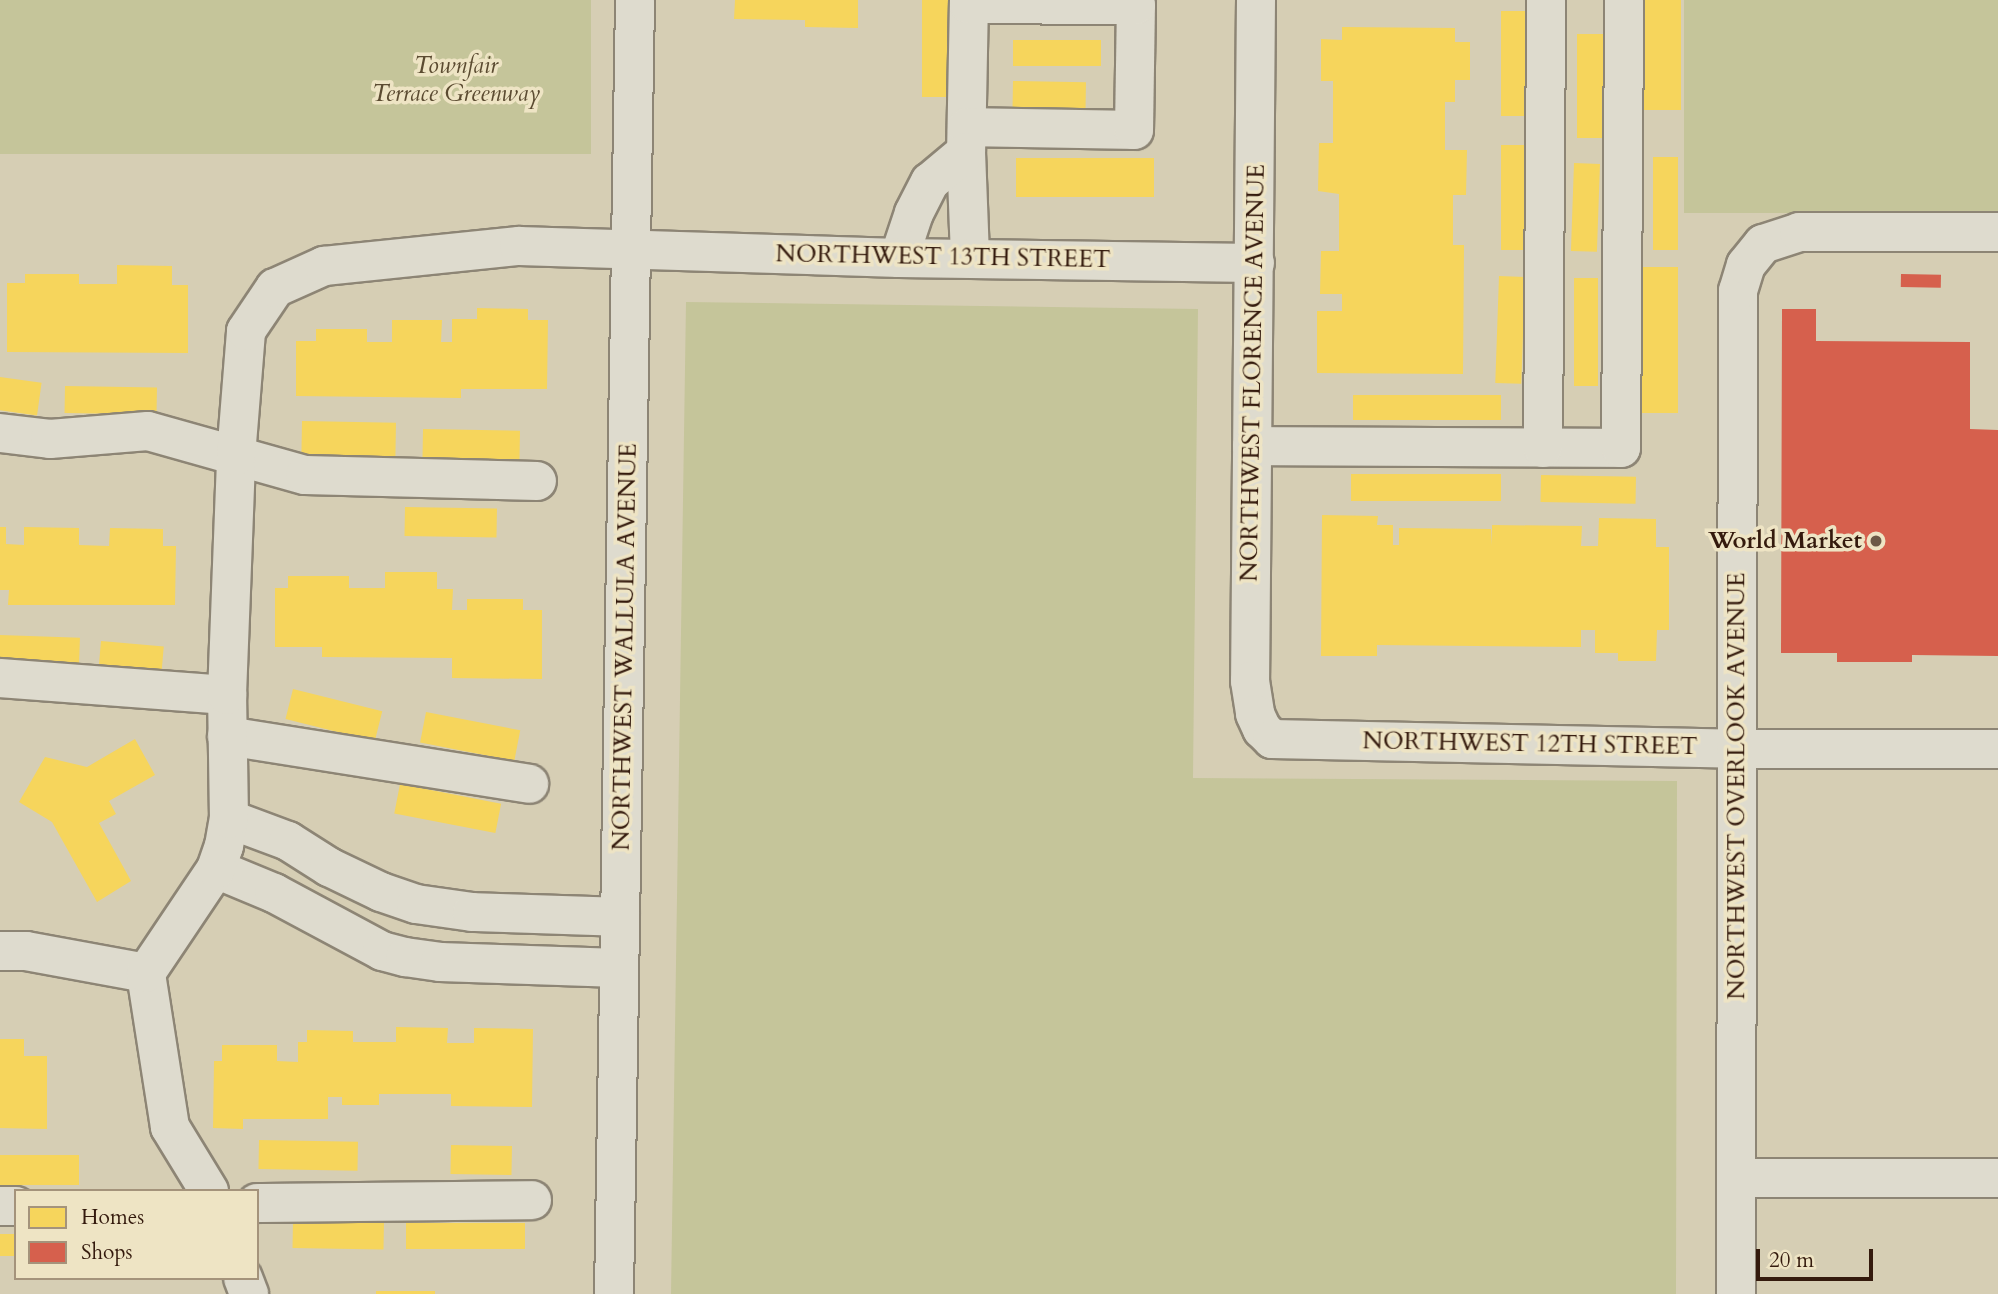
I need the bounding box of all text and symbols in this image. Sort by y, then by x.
park label: Townfair Terrace Greenway [372,52,540,108]
street label: NORTHWEST FLORENCE AVENUE [1235,164,1271,582]
street label: NORTHWEST 13TH STREET [775,240,1111,274]
street label: NORTHWEST WALLULA AVENUE [607,443,643,851]
place label: World Market [1708,527,1862,555]
marker: World Market [1868,533,1884,549]
street label: NORTHWEST OVERLOOK AVENUE [1723,572,1751,1000]
street label: NORTHWEST 12TH STREET [1362,727,1698,761]
legend [14,1189,259,1280]
text: Homes [81,1203,144,1232]
scale bar [1760,1234,1877,1278]
text: Shops [81,1238,133,1267]
text: 20 m [1769,1246,1814,1275]

